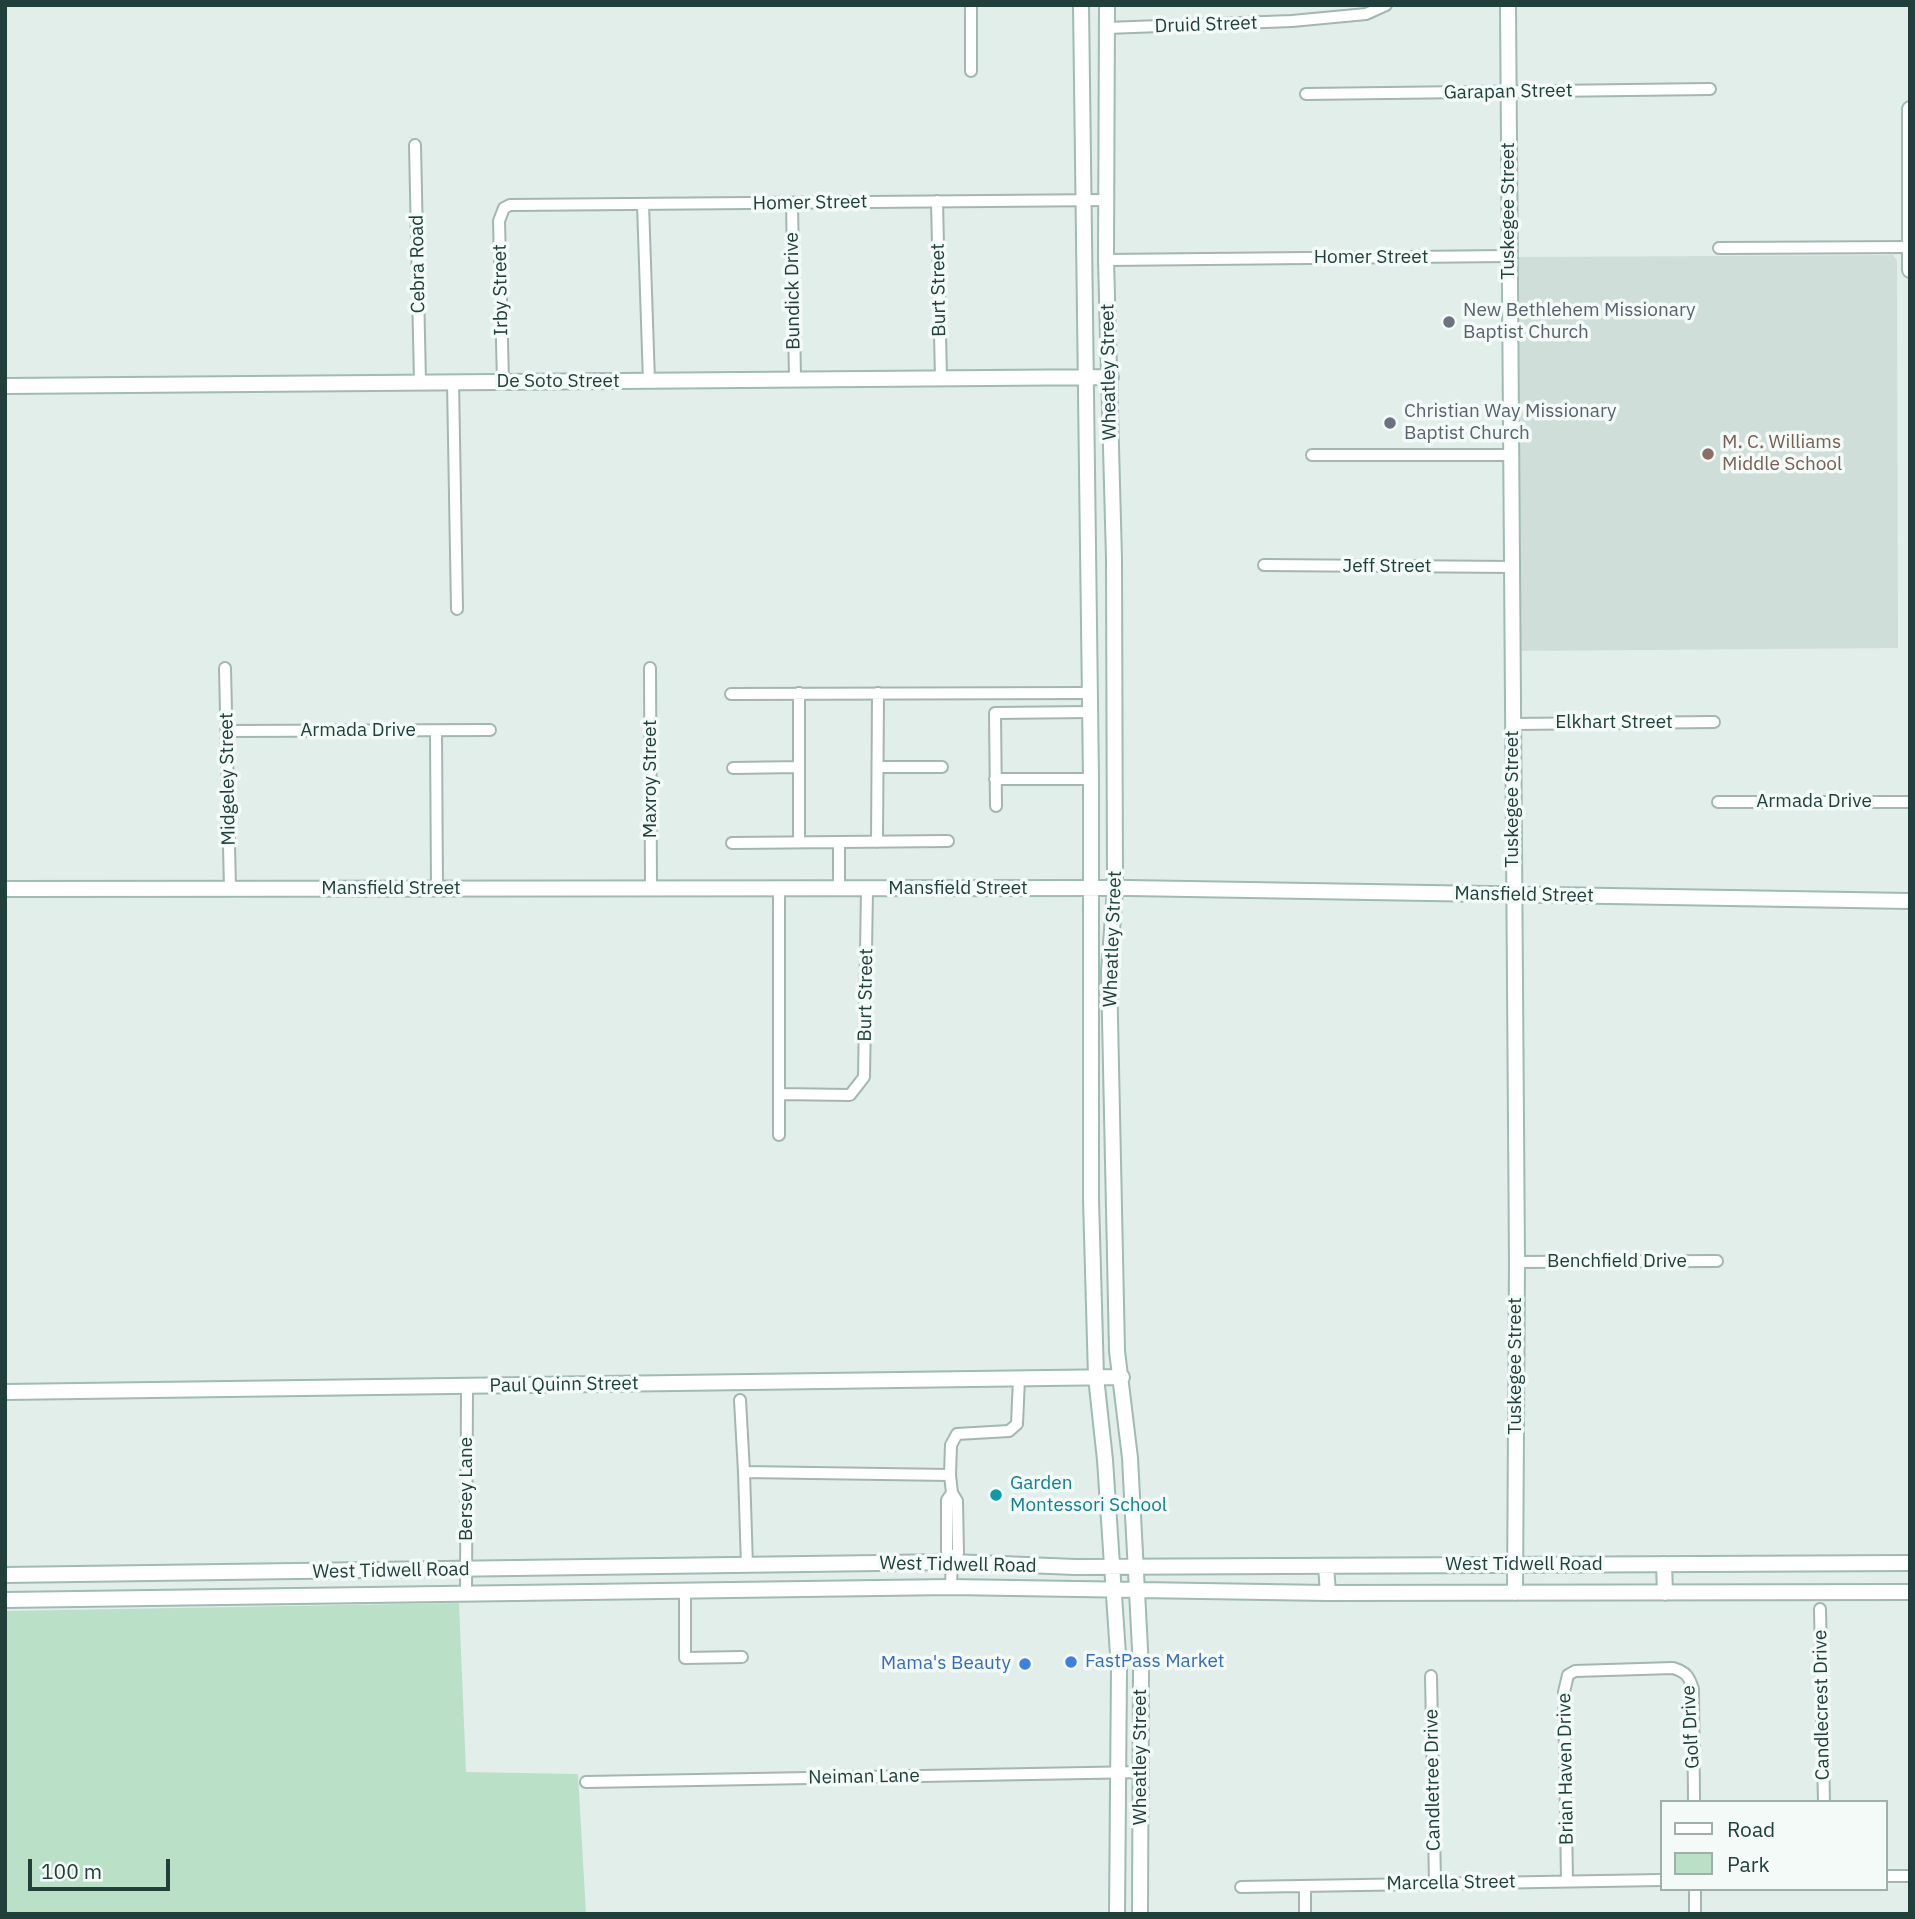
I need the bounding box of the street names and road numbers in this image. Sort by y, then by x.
street label: Druid Street [1154,12,1258,38]
street label: Garapan Street [1443,79,1573,105]
street label: Tuskegee Street [1498,142,1520,280]
street label: Homer Street [752,191,868,215]
street label: Cebra Road [406,215,430,313]
street label: Bundick Drive [781,232,805,350]
street label: Burt Street [927,243,951,337]
street label: Irby Street [489,244,513,336]
street label: Homer Street [1314,247,1428,269]
street label: Wheatley Street [1096,304,1122,440]
street label: De Soto Street [496,371,620,393]
street label: Jeff Street [1342,556,1432,578]
street label: Midgeley Street [215,712,241,846]
street label: Elkhart Street [1555,712,1673,734]
street label: Armada Drive [300,720,416,742]
street label: Maxroy Street [640,720,662,838]
street label: Tuskegee Street [1502,730,1524,868]
street label: Armada Drive [1756,791,1872,813]
street label: Wheatley Street [1099,870,1127,1008]
street label: Mansfield Street [321,878,461,900]
street label: Mansfield Street [888,878,1028,900]
street label: Mansfield Street [1454,882,1594,908]
street label: Burt Street [854,948,878,1042]
street label: Benchfield Drive [1547,1251,1687,1273]
street label: Tuskegee Street [1505,1297,1527,1435]
street label: Paul Quinn Street [489,1372,639,1398]
street label: Bersey Lane [456,1437,478,1541]
street label: West Tidwell Road [879,1552,1037,1578]
street label: West Tidwell Road [1445,1554,1603,1576]
street label: West Tidwell Road [312,1558,470,1584]
street label: Candlecrest Drive [1809,1630,1835,1780]
street label: Golf Drive [1677,1685,1705,1769]
street label: Wheatley Street [1130,1689,1152,1825]
street label: Brian Haven Drive [1553,1693,1579,1845]
street label: Candletree Drive [1420,1709,1446,1851]
street label: Neiman Lane [808,1765,920,1789]
street label: Marcella Street [1386,1870,1516,1896]

